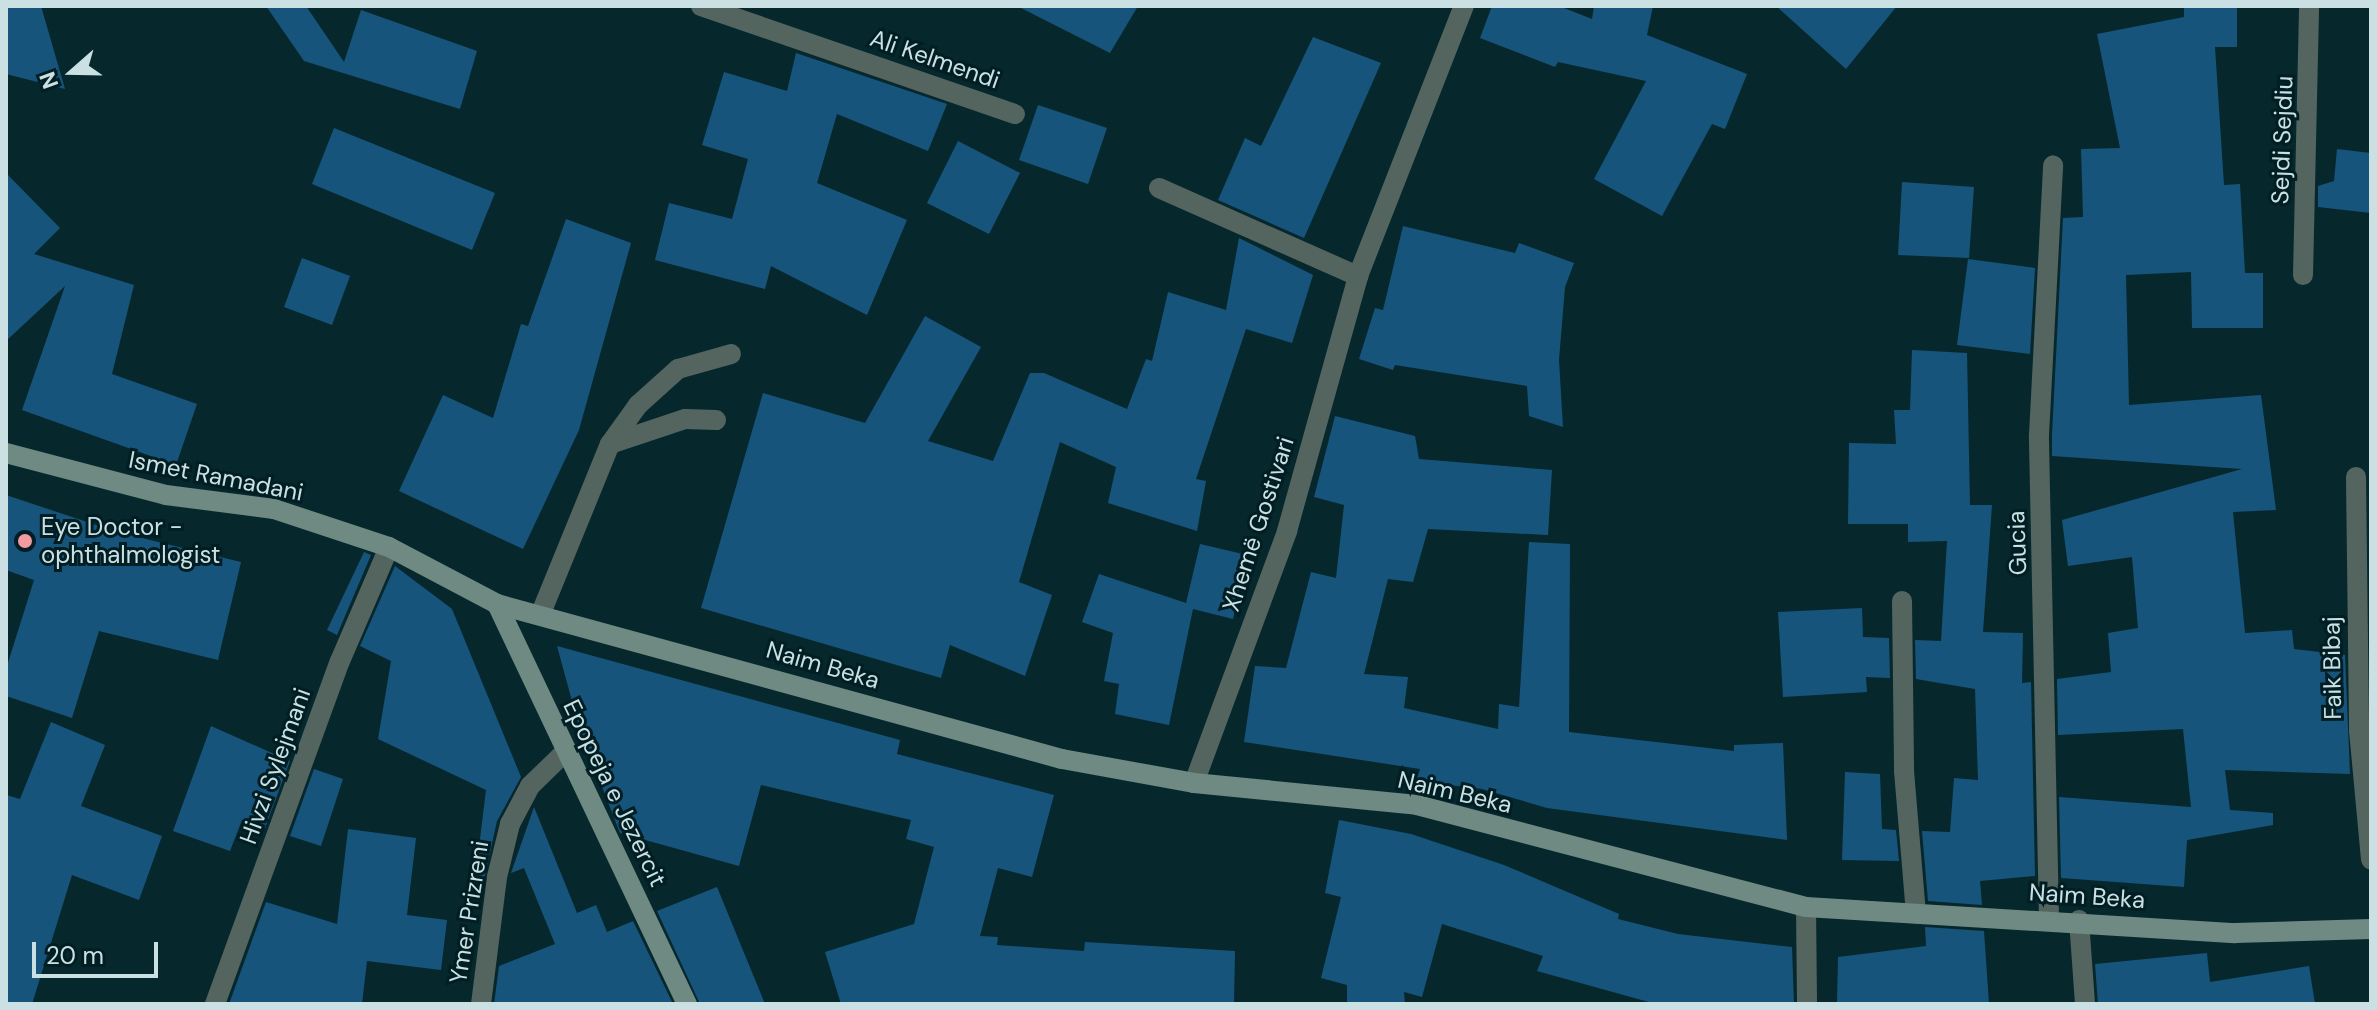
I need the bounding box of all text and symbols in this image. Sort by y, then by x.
street label: Ali Kelmendi [866,23,1004,95]
north arrow [32,32,112,112]
text: N [33,68,65,93]
street label: Sejdi Sejdiu [2265,75,2299,205]
street label: Xhemë Gostivari [1216,433,1300,615]
street label: Ismet Ramadani [126,445,306,507]
street label: Gucia [2001,510,2033,576]
place label: Eye Doctor - ophthalmologist [41,513,220,569]
marker: Eye Doctor - ophthalmologist [16,532,34,550]
street label: Faik Bibaj [2317,616,2347,720]
street label: Naim Beka [763,635,883,695]
street label: Hivzi Sylejmani [233,684,317,848]
street label: Epopeja e Jezercit [557,695,673,891]
street label: Naim Beka [1395,765,1515,819]
street label: Ymer Prizreni [443,838,495,986]
street label: Naim Beka [2028,878,2146,914]
scale bar [36,926,162,976]
text: 20 m [46,940,104,971]

